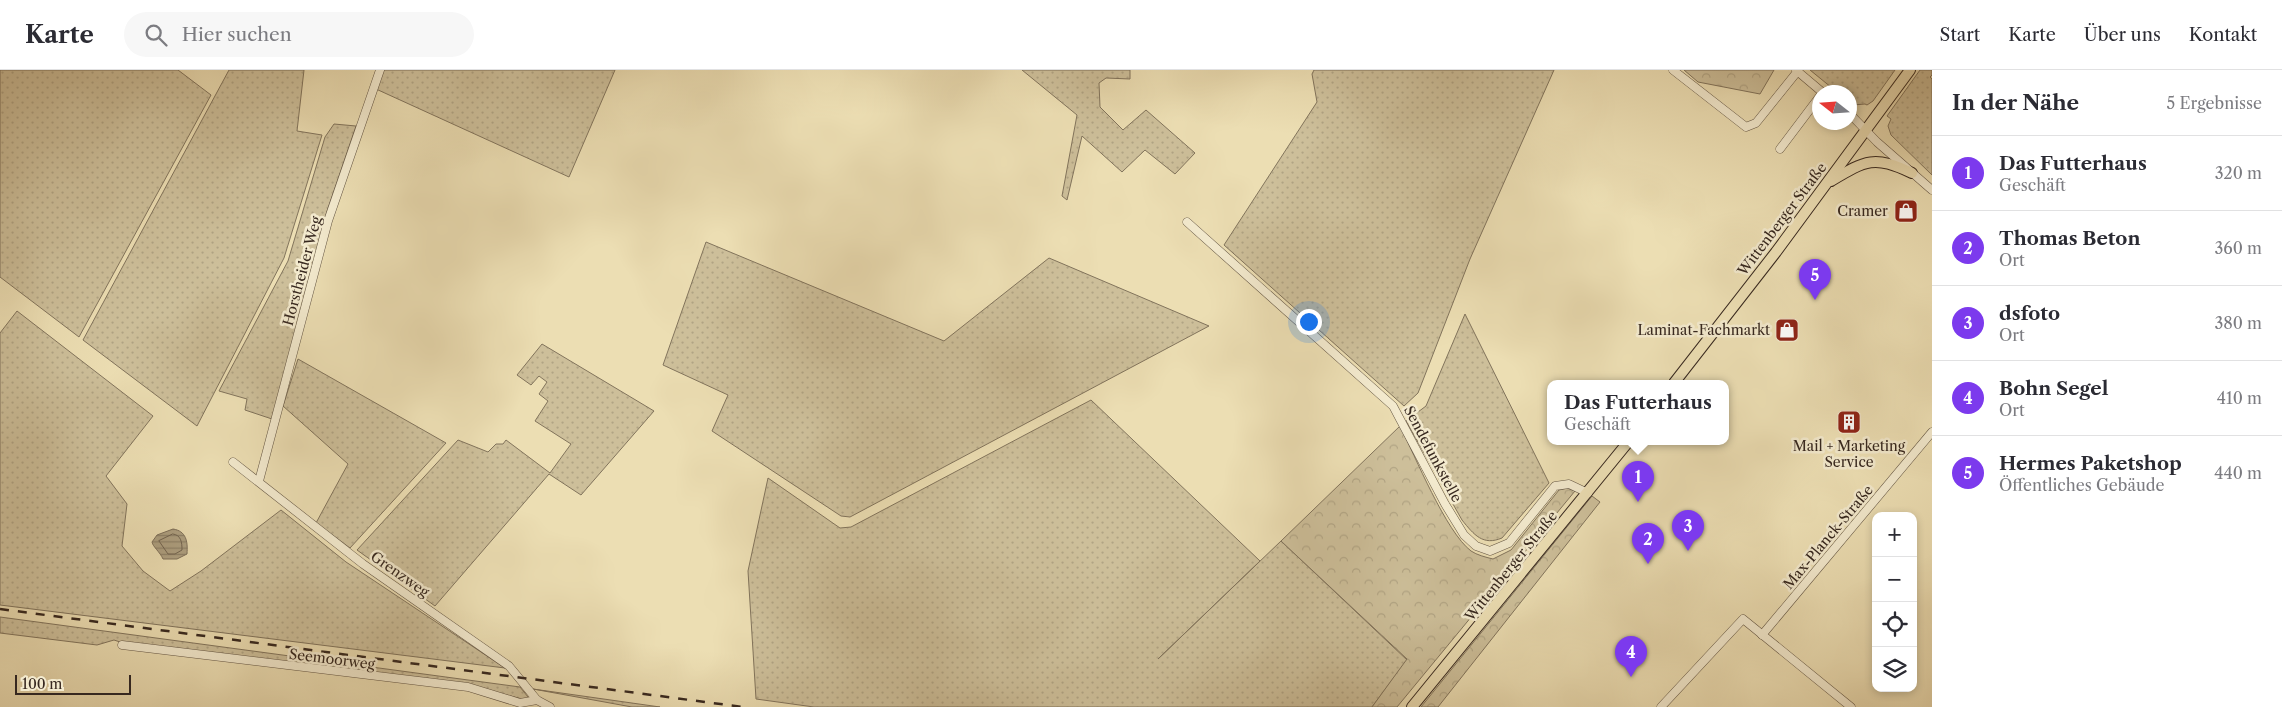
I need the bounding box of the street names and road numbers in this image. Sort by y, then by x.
street label: Wittenberger Straße [1733,159,1830,280]
street label: Horstheider Weg [279,214,325,328]
street label: Sendefunkstelle [1400,403,1466,506]
street label: Max-Planck-Straße [1779,481,1877,593]
street label: Wittenberger Straße [1460,507,1561,626]
street label: Grenzweg [367,547,433,601]
street label: Seemoorweg [288,645,377,673]

